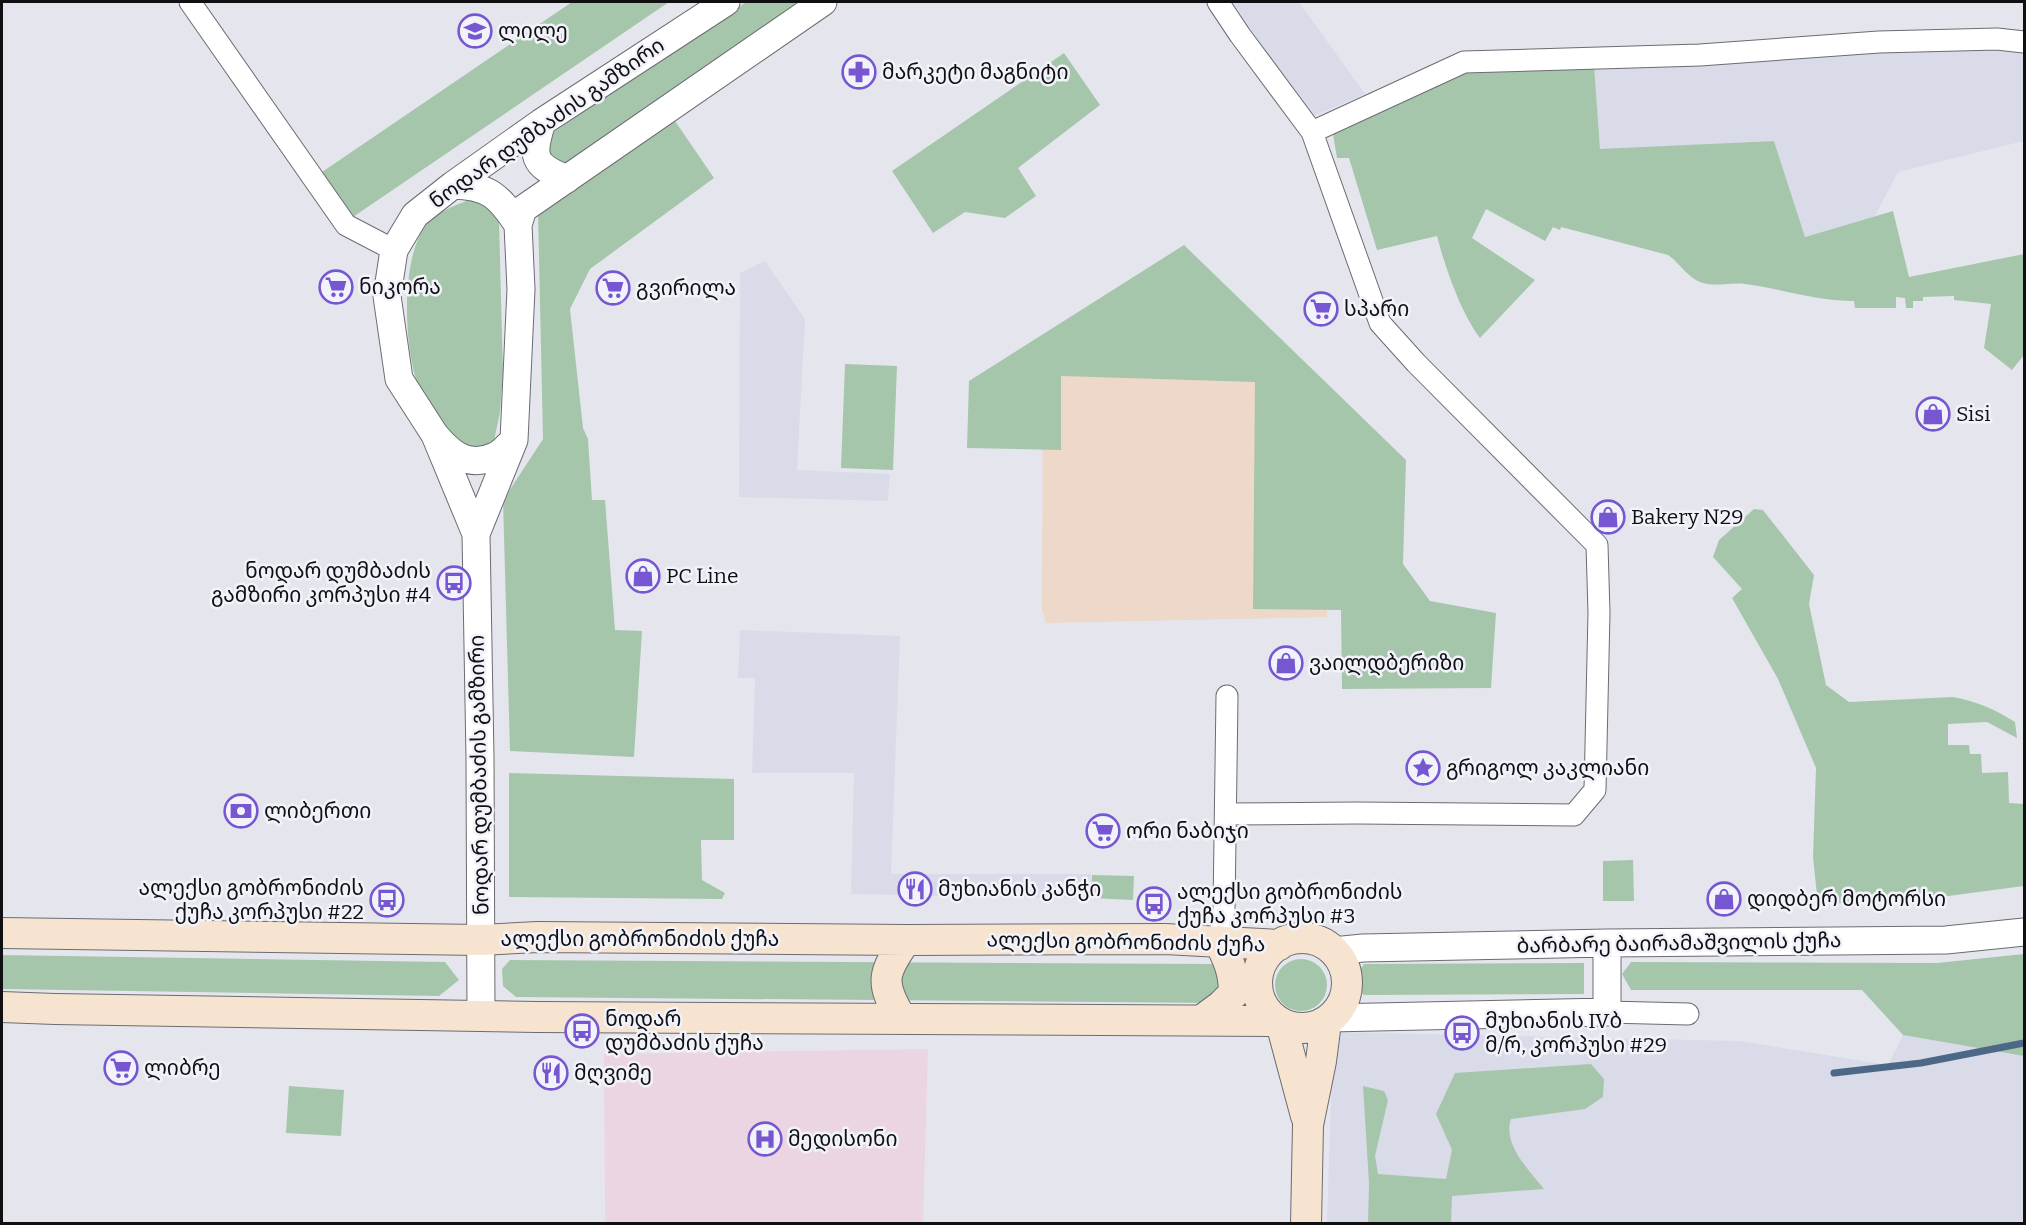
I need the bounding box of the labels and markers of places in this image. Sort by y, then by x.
school or university icon: ლილე [457,13,493,49]
place label: ლილე [498,18,568,44]
pharmacy icon: მარკეტი მაგნიტი [841,54,877,90]
place label: მარკეტი მაგნიტი [882,59,1069,85]
supermarket icon: ნიკორა [318,269,354,305]
supermarket icon: გვირილა [595,270,631,306]
place label: ნიკორა [359,274,441,300]
place label: გვირილა [636,275,736,301]
supermarket icon: სპარი [1303,291,1339,327]
place label: სპარი [1344,296,1409,322]
shop icon: Sisi [1915,396,1951,432]
place label: Sisi [1956,401,1991,427]
shop icon: Bakery N29 [1590,499,1626,535]
place label: Bakery N29 [1631,504,1743,530]
place label: ნოდარ დუმბაძის გამზირი კორპუსი #4 [211,558,431,608]
shop icon: PC Line [625,558,661,594]
place label: PC Line [666,563,738,589]
bus stop icon: ნოდარ დუმბაძის გამზირი კორპუსი #4 [436,565,472,601]
shop icon: ვაილდბერიზი [1268,645,1304,681]
place label: ვაილდბერიზი [1309,650,1464,676]
place icon: გრიგოლ კაკლიანი [1405,750,1441,786]
place label: გრიგოლ კაკლიანი [1446,755,1649,781]
bank icon: ლიბერთი [223,793,259,829]
place label: ლიბერთი [264,798,371,824]
supermarket icon: ორი ნაბიჯი [1085,813,1121,849]
place label: ორი ნაბიჯი [1126,818,1249,844]
restaurant icon: მუხიანის კანჭი [897,871,933,907]
place label: ალექსი გობრონიძის ქუჩა კორპუსი #22 [139,875,364,925]
place label: მუხიანის კანჭი [938,876,1101,902]
place label: ალექსი გობრონიძის ქუჩა კორპუსი #3 [1177,879,1403,929]
shop icon: დიდბერ მოტორსი [1706,881,1742,917]
bus stop icon: ალექსი გობრონიძის ქუჩა კორპუსი #22 [369,882,405,918]
bus stop icon: ალექსი გობრონიძის ქუჩა კორპუსი #3 [1136,886,1172,922]
place label: დიდბერ მოტორსი [1747,886,1946,912]
place label: ნოდარ დუმბაძის ქუჩა [605,1006,764,1056]
place label: მუხიანის IVბ მ/რ, კორპუსი #29 [1485,1008,1667,1058]
bus stop icon: ნოდარ დუმბაძის ქუჩა [564,1013,600,1049]
bus stop icon: მუხიანის IVბ მ/რ, კორპუსი #29 [1444,1015,1480,1051]
supermarket icon: ლიბრე [103,1050,139,1086]
place label: ლიბრე [144,1055,221,1081]
restaurant icon: მღვიმე [533,1055,569,1091]
place label: მღვიმე [574,1060,652,1086]
hospital icon: მედისონი [747,1121,783,1157]
place label: მედისონი [788,1126,898,1152]

